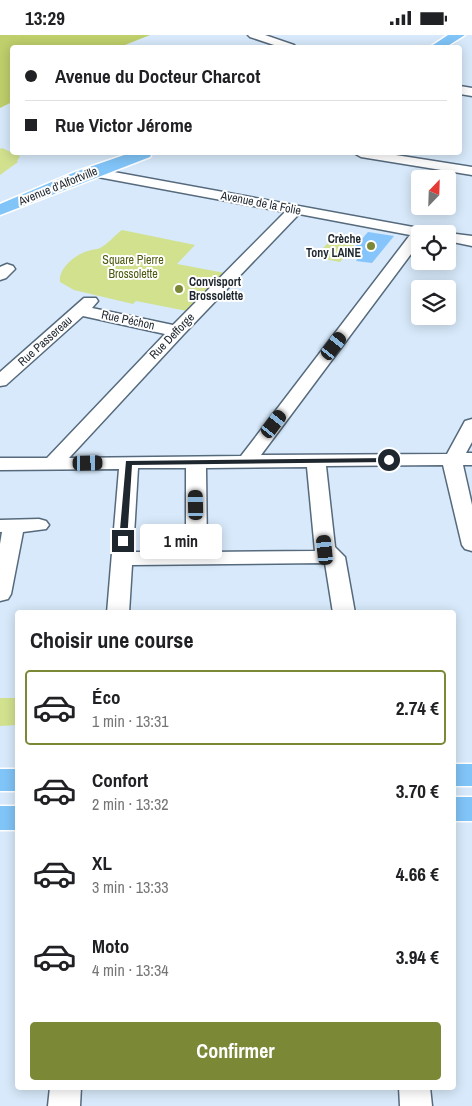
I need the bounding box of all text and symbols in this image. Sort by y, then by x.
text: 13:29 [25,5,65,31]
text: Avenue du Docteur Charcot [55,63,260,89]
text: Rue Victor Jérome [55,112,192,138]
street label: Avenue d'Alfortville [15,163,100,209]
north arrow [411,170,456,215]
map controls [411,170,456,325]
street label: Avenue de la Folie [219,187,302,219]
button: locate [411,225,456,270]
place label: Crèche Tony LAINE [306,231,362,261]
marker: Crèche Tony LAINE [365,240,377,252]
park label: Square Pierre Brossolette [102,252,164,282]
place label: Convisport Brossolette [189,274,244,304]
button: layers [411,280,456,325]
marker: Convisport Brossolette [173,283,185,295]
street label: Rue Péchon [100,307,156,333]
street label: Rue Defforge [146,309,198,363]
street label: Rue Passereau [14,312,76,370]
car [318,330,349,362]
car [258,408,289,440]
route start [378,449,400,471]
car [72,455,103,471]
car [188,490,203,520]
callout: 1 min [140,523,223,559]
route end [112,530,134,552]
text: 1 min [164,530,198,552]
car [315,534,334,566]
text: Choisir une course [30,625,193,655]
text: Éco [92,684,121,710]
icon: car [32,685,77,730]
text: 2.74 € [396,695,439,721]
text: 1 min · 13:31 [92,710,169,732]
text: Confort [92,767,148,793]
icon: car [32,768,77,813]
text: 3.70 € [396,778,439,804]
text: 2 min · 13:32 [92,793,169,815]
text: XL [92,850,112,876]
icon: car [32,851,77,896]
text: 4.66 € [396,861,439,887]
text: 3 min · 13:33 [92,876,169,898]
text: Moto [92,933,129,959]
icon: car [32,934,77,979]
text: 3.94 € [396,944,439,970]
text: 4 min · 13:34 [92,959,169,981]
button: Confirmer [30,1022,441,1080]

